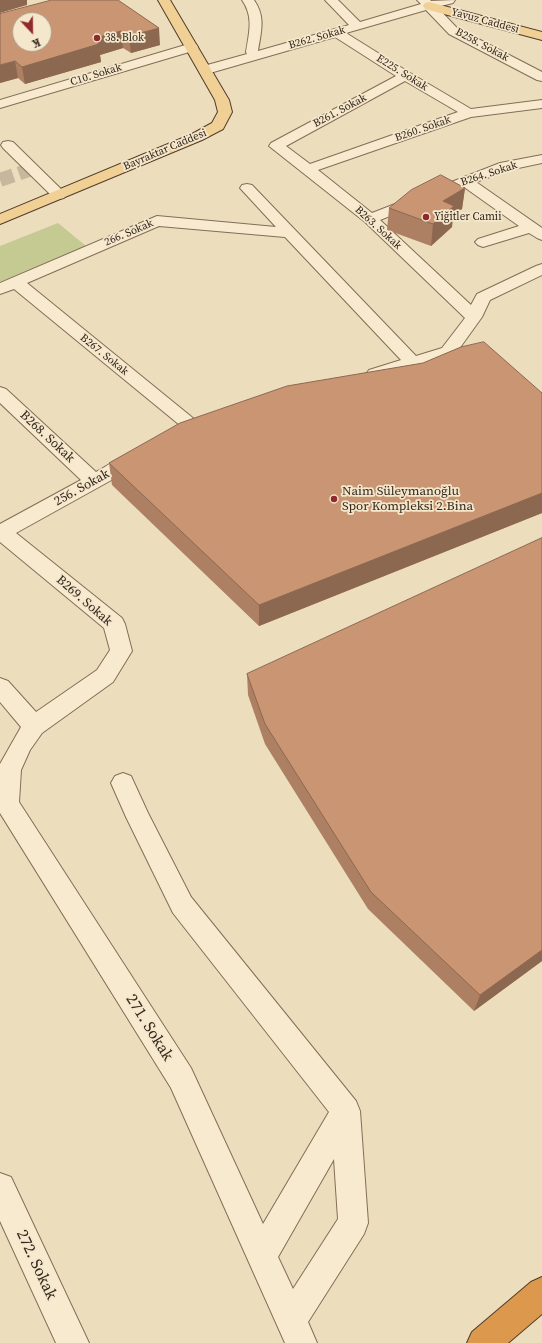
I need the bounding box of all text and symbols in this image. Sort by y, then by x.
street label: Yavuz Caddesi [450,6,520,36]
north arrow [12,12,52,52]
street label: B262. Sokak [287,24,347,52]
street label: B258. Sokak [453,25,511,65]
place label: 38. Blok [105,31,144,45]
marker: 38. Blok [92,33,102,43]
text: K [30,34,43,51]
street label: E225. Sokak [374,52,430,94]
street label: C10. Sokak [69,61,123,89]
street label: B261. Sokak [311,91,369,131]
street label: B260. Sokak [393,113,453,145]
street label: Bayraktar Caddesi [121,126,209,174]
street label: B264. Sokak [459,159,519,189]
street label: B263. Sokak [352,204,404,252]
place label: Yiğitler Camii [434,210,501,224]
marker: Yiğitler Camii [421,212,431,222]
street label: 266. Sokak [103,217,155,249]
street label: B267. Sokak [77,331,131,379]
street label: B268. Sokak [16,408,78,466]
street label: 256. Sokak [52,466,112,510]
place label: Naim Süleymanoğlu Spor Kompleksi 2.Bina [342,484,473,515]
marker: Naim Süleymanoğlu Spor Kompleksi 2.Bina [329,494,339,504]
street label: B269. Sokak [53,572,115,630]
street label: 271. Sokak [121,991,177,1065]
street label: 272. Sokak [11,1227,61,1303]

